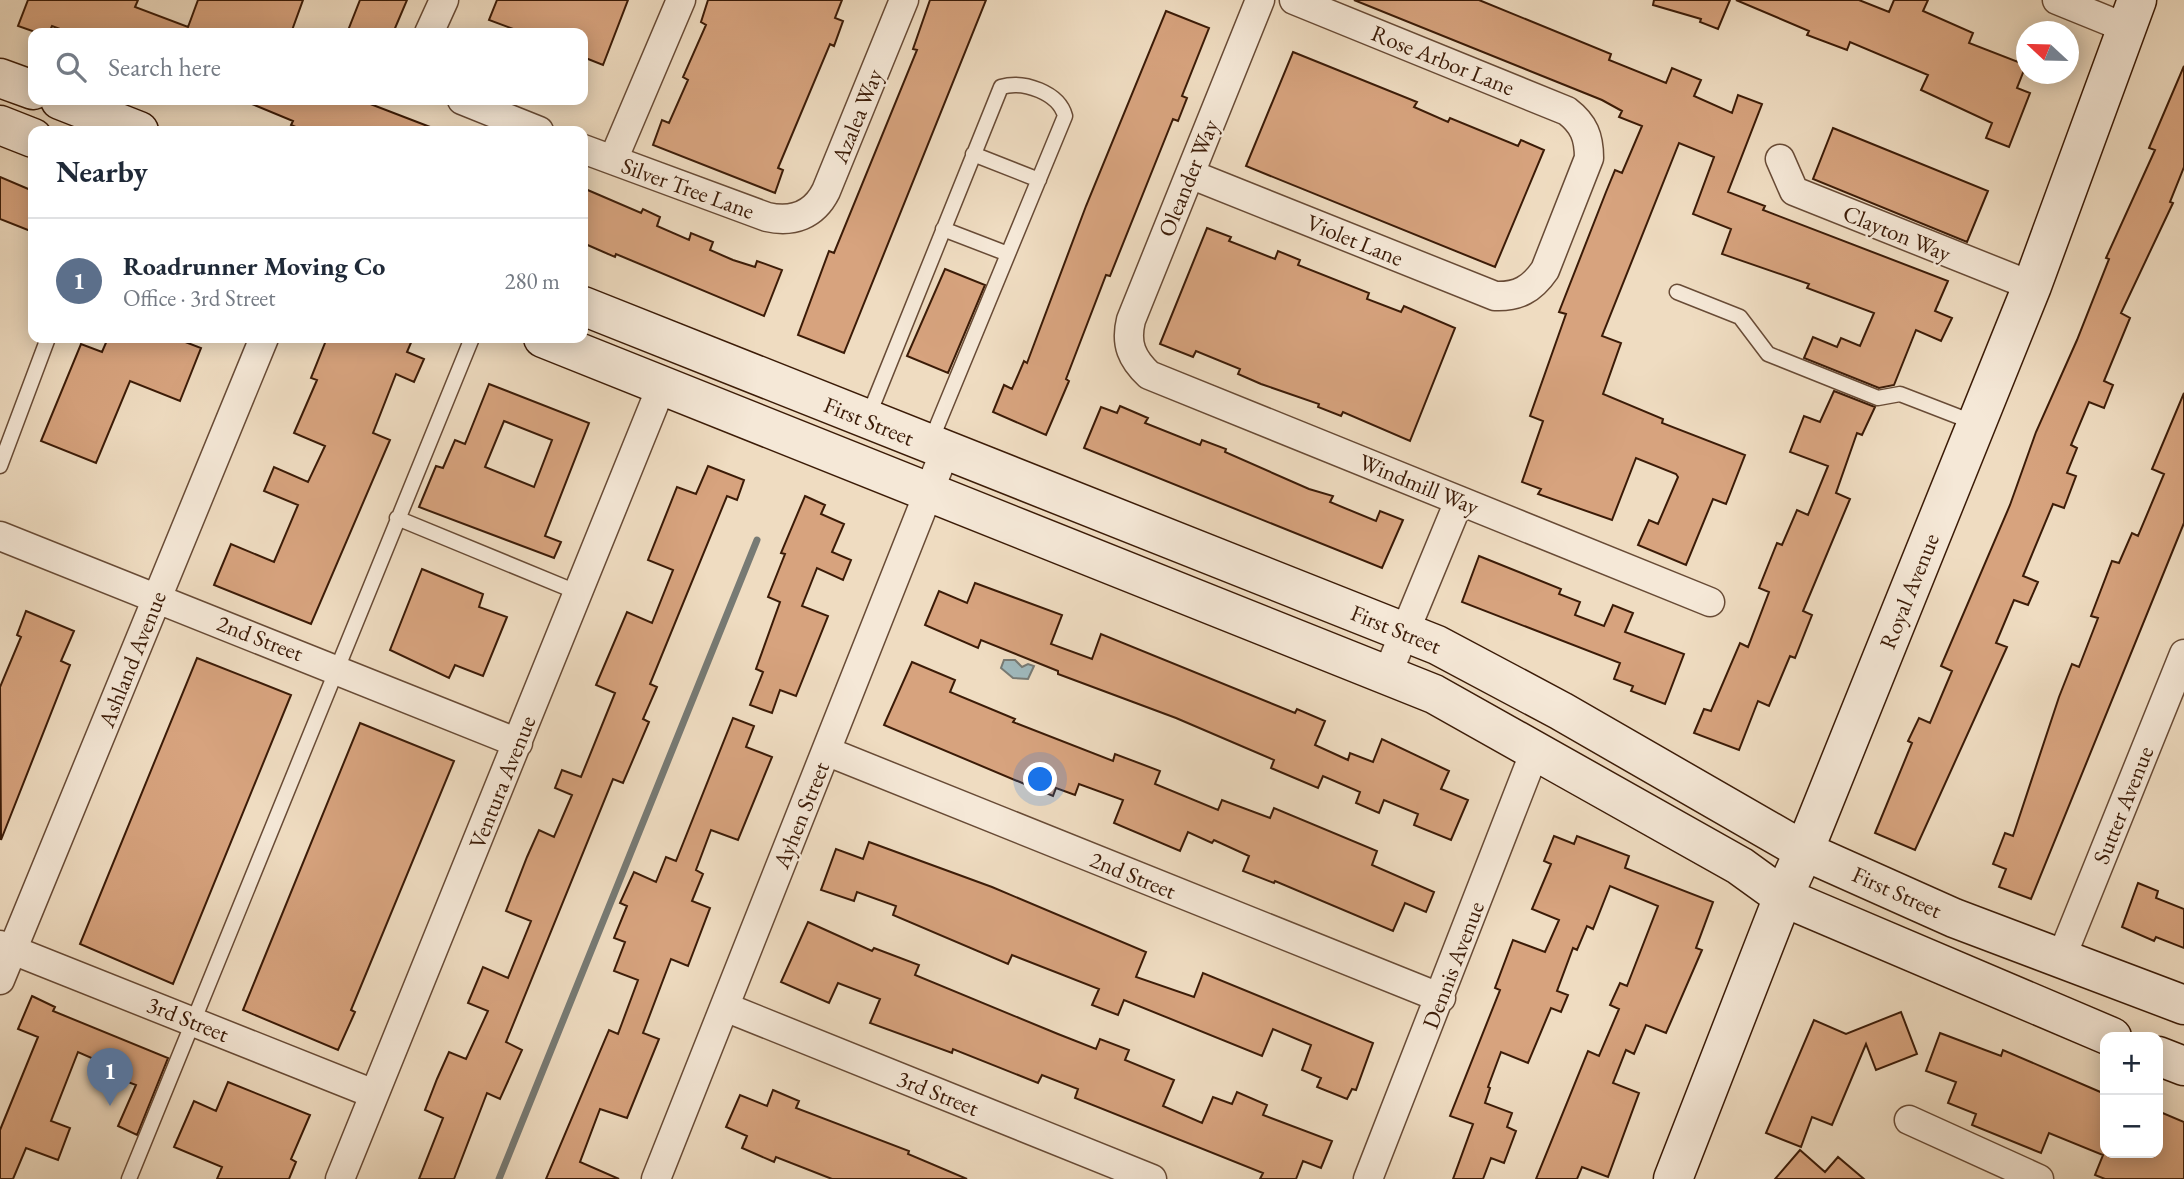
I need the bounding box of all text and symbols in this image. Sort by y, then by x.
street label: Rose Arbor Lane [1367,18,1519,102]
north arrow [2016,21,2079,84]
search box [28,28,588,105]
icon: search [52,48,90,86]
text: Search here [108,50,221,84]
street label: Azalea Way [824,63,890,169]
street label: Oleander Way [1151,114,1225,241]
street label: Silver Tree Lane [617,150,759,226]
text: Nearby [56,152,148,191]
street label: Clayton Way [1839,198,1956,269]
street label: Violet Lane [1302,207,1408,273]
text: Roadrunner Moving Co [123,249,385,283]
text: 1 [73,266,85,296]
text: 280 m [504,266,560,296]
text: Office · 3rd Street [123,283,276,313]
street label: First Street [819,389,919,453]
street label: Windmill Way [1355,446,1484,522]
street label: Royal Avenue [1872,529,1946,653]
street label: Ashland Avenue [91,586,173,732]
street label: First Street [1346,597,1446,661]
street label: 2nd Street [213,608,308,668]
street label: Ventura Avenue [462,711,542,853]
street label: Sutter Avenue [2086,742,2160,868]
street label: Ayhen Street [766,757,836,874]
your location [1023,762,1057,796]
street label: 2nd Street [1086,844,1181,906]
street label: First Street [1848,859,1947,925]
street label: Dennis Avenue [1415,897,1491,1033]
street label: 3rd Street [143,989,234,1049]
map controls [2100,1032,2163,1158]
button: + [2100,1032,2163,1095]
pin: 1 [87,1048,133,1106]
street label: 3rd Street [893,1063,984,1123]
button: − [2100,1095,2163,1158]

